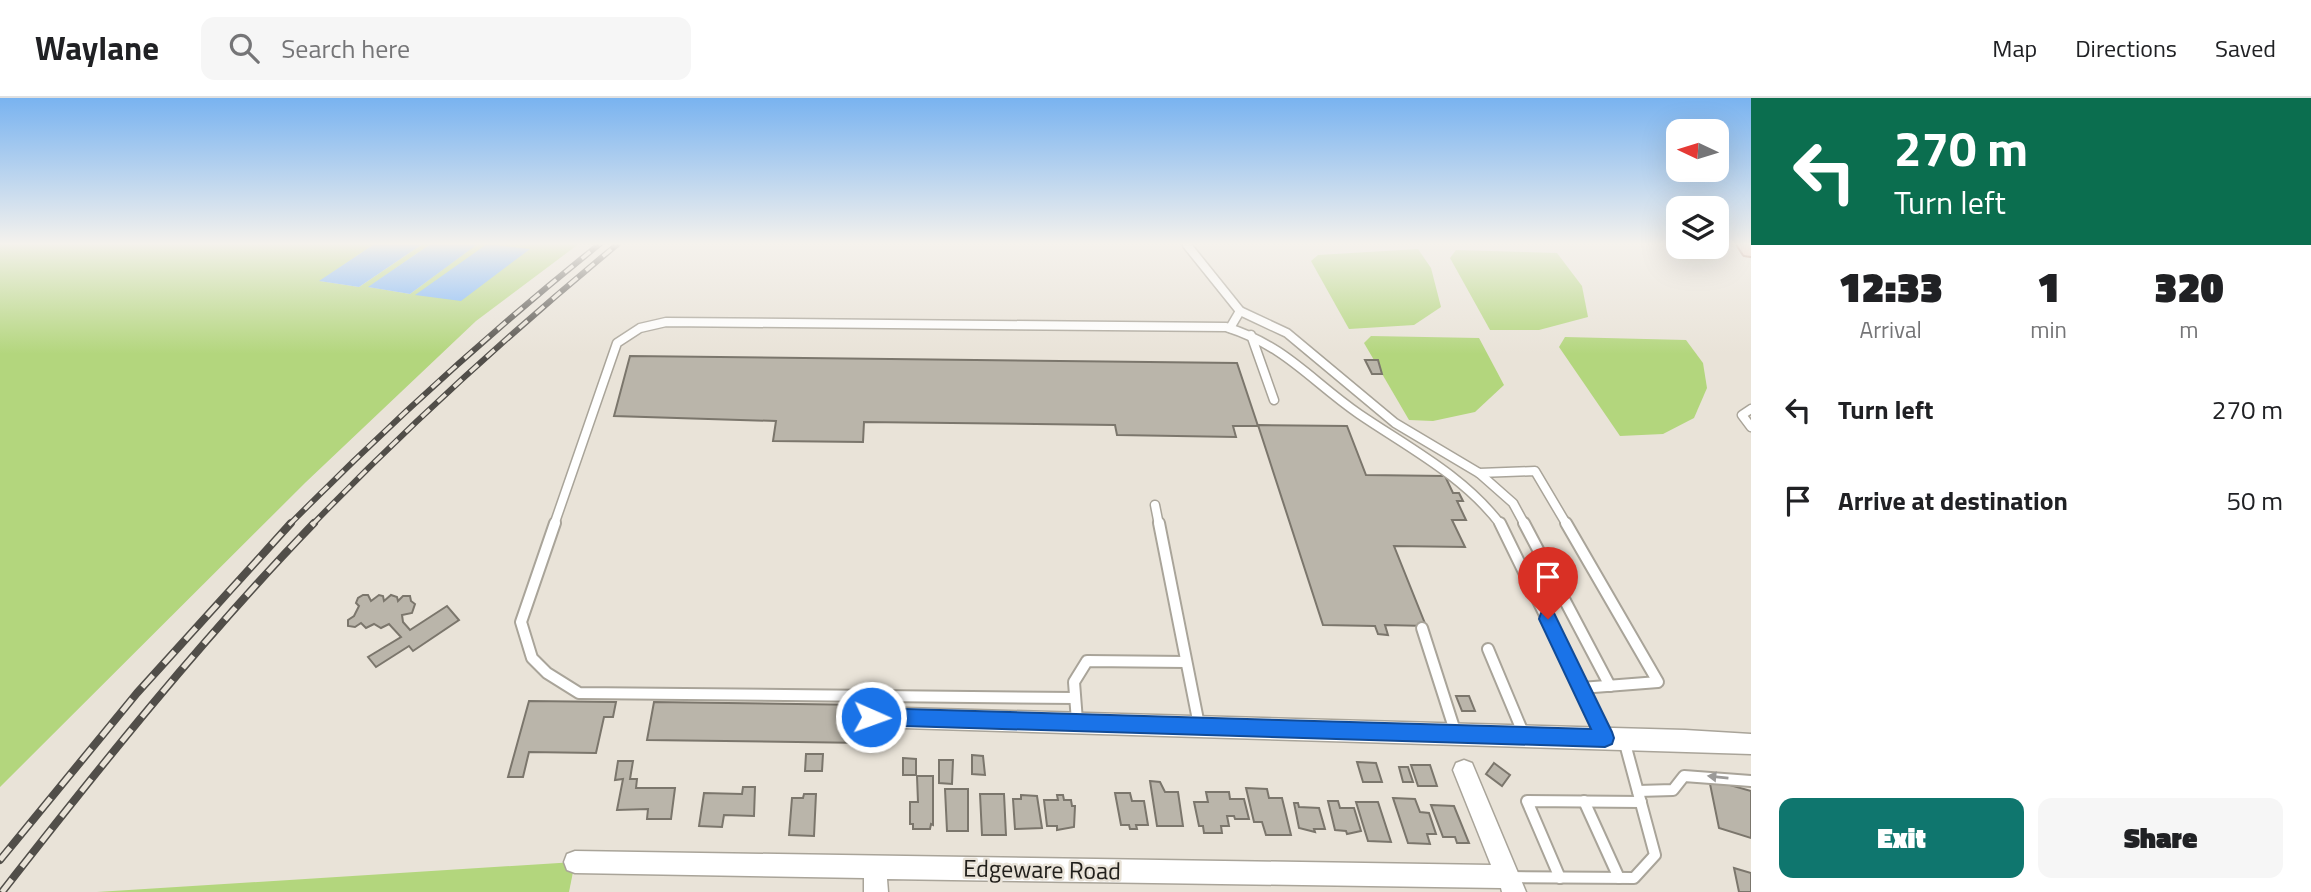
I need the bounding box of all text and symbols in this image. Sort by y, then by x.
search box [201,17,691,80]
text: Waylane [35,23,159,73]
icon: search [225,29,263,67]
text: Search here [281,29,410,68]
text: Map [1992,30,2037,66]
text: Directions [2075,30,2177,66]
text: Saved [2215,30,2276,66]
text: 270 m [1894,110,2028,185]
north arrow [1666,119,1729,182]
map controls [1666,119,1729,259]
icon: left [1779,126,1870,217]
text: Turn left [1894,178,2006,226]
button: layers [1666,196,1729,259]
text: 12:33 [1838,254,1943,318]
text: 1 [2037,254,2060,318]
text: 320 [2154,254,2224,318]
text: Arrival [1859,312,1922,347]
text: min [2030,312,2067,347]
text: m [2179,312,2199,347]
text: Turn left [1838,390,1933,429]
text: 270 m [2212,390,2283,429]
icon: left [1779,391,1817,429]
text: Arrive at destination [1838,481,2068,520]
text: 50 m [2226,481,2283,520]
icon: arrive [1779,482,1817,520]
pin [1518,547,1578,619]
icon: arrive [1529,558,1567,596]
position arrow [834,680,908,754]
one-way arrow [1707,771,1729,782]
button: Exit [1779,798,2024,878]
button: Share [2038,798,2283,878]
street label: Edgeware Road [963,850,1121,888]

